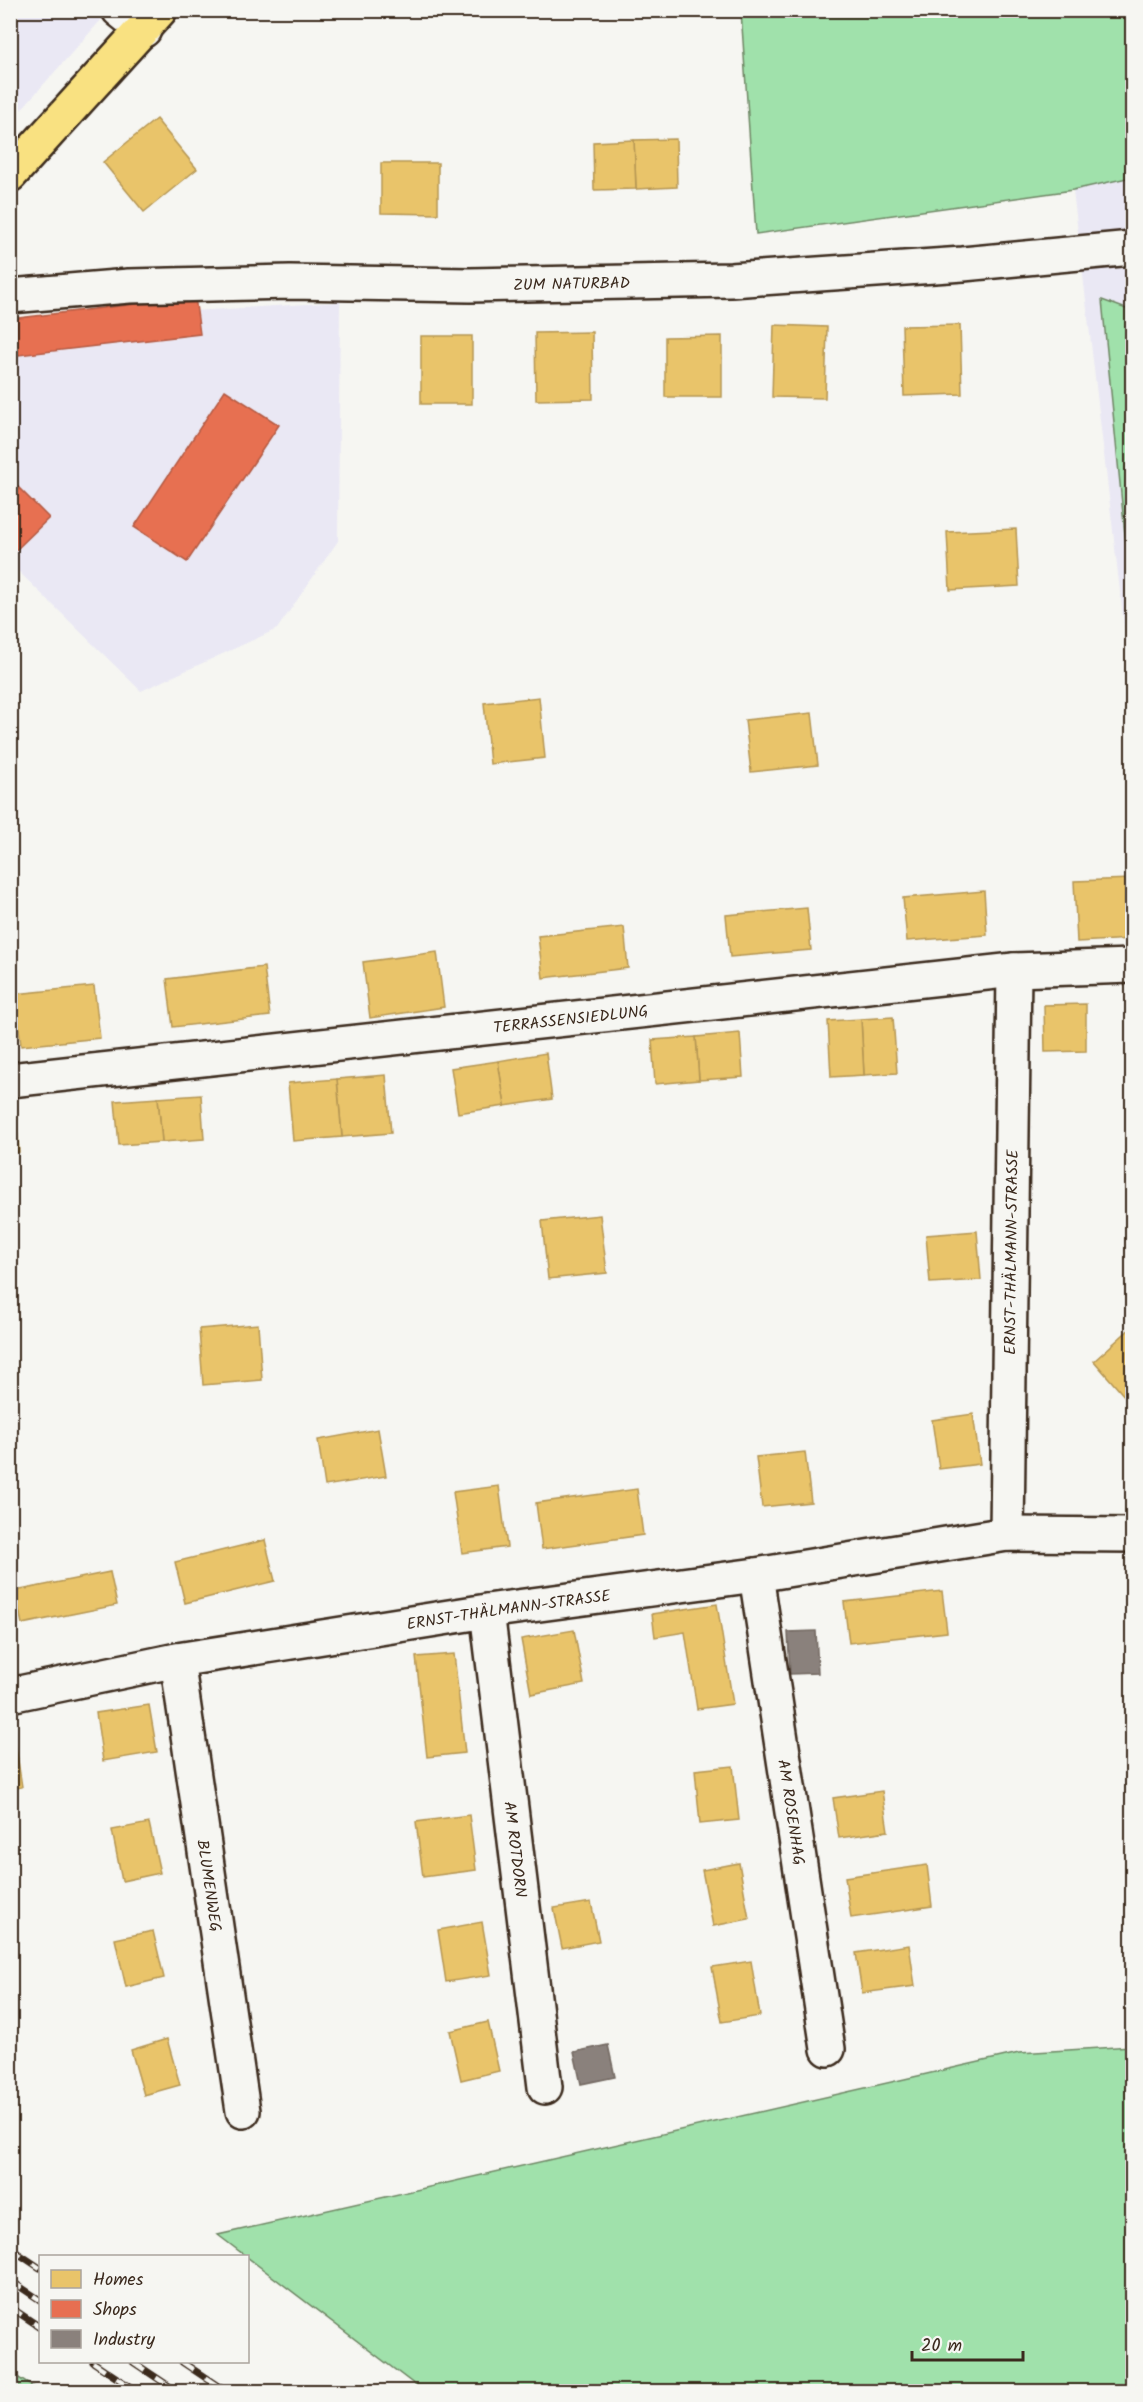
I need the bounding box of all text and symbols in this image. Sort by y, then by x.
street label: ZUM NATURBAD [513,271,630,298]
street label: TERRASSENSIEDLUNG [492,999,650,1041]
street label: ERNST-THÄLMANN-STRASSE [998,1148,1026,1355]
street label: ERNST-THÄLMANN-STRASSE [405,1584,613,1638]
street label: AM ROSENHAG [770,1758,811,1867]
street label: AM ROTDORN [496,1800,533,1899]
street label: BLUMENWEG [189,1838,228,1934]
legend [39,2255,249,2363]
text: Homes [93,2266,144,2295]
text: Shops [93,2296,137,2325]
scale bar [912,2324,1023,2362]
text: Industry [93,2326,155,2355]
text: 20 m [921,2332,962,2361]

